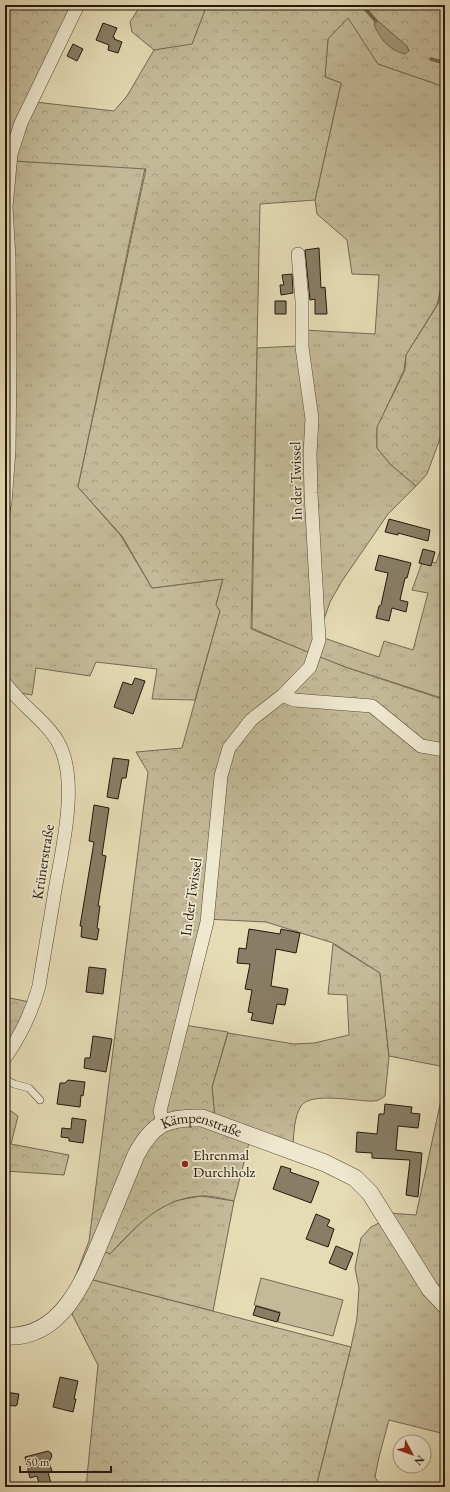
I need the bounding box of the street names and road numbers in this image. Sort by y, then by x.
street label: In der Twissel [285,441,306,521]
street label: Krünerstraße [27,823,58,901]
street label: In der Twissel [176,856,205,937]
street label: Kämpenstraße [157,1108,245,1141]

